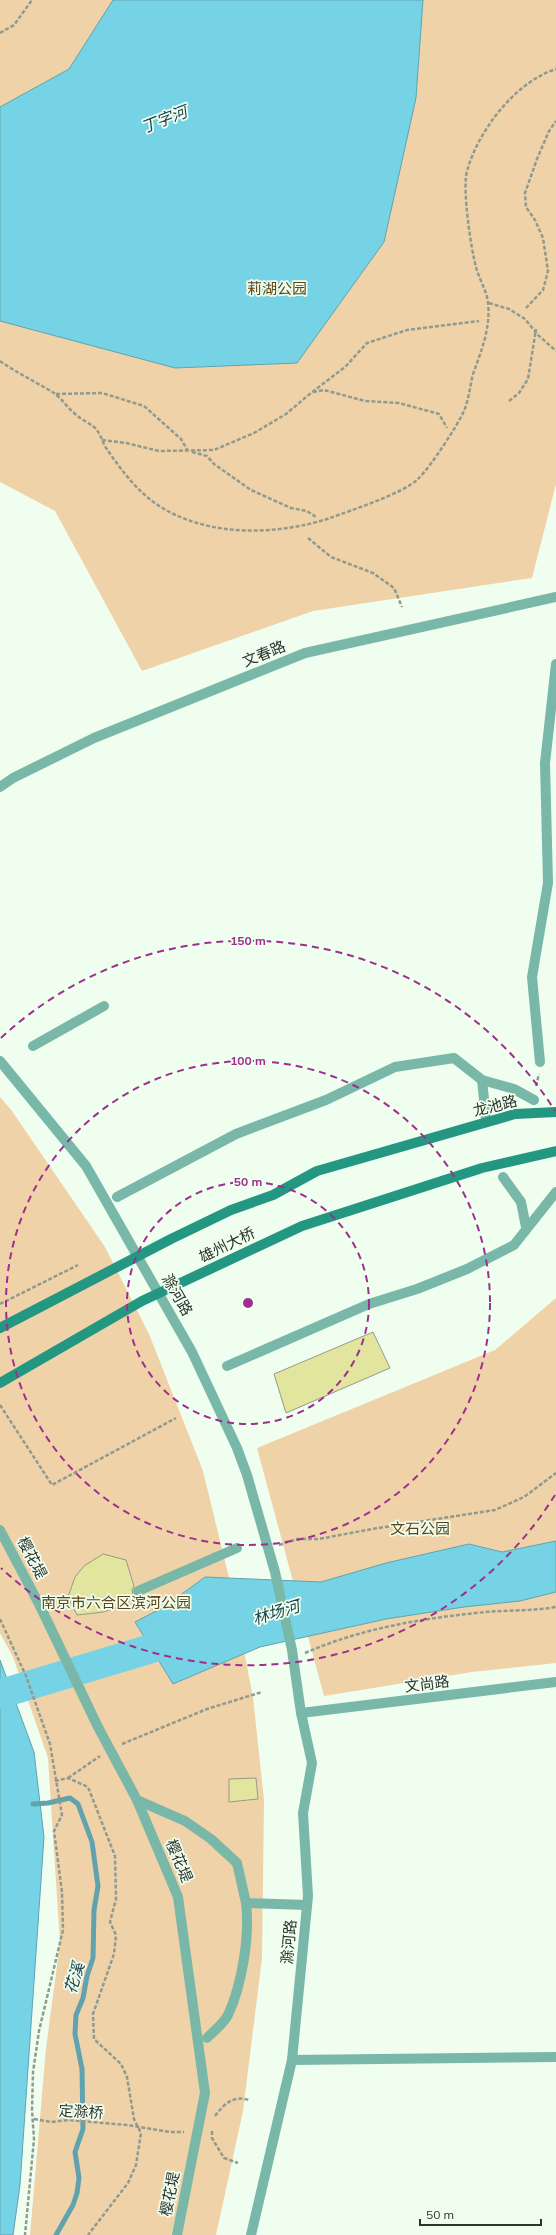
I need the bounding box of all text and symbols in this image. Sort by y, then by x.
water label: 丁字河 [138,100,193,137]
park label: 莉湖公园 [247,279,307,298]
street label: 文春路 [239,636,288,671]
text: 150 m [230,933,266,948]
text: 100 m [230,1053,266,1068]
street label: 龙池路 [471,1091,519,1120]
text: 50 m [234,1174,262,1189]
street label: 雄州大桥 [196,1223,258,1266]
street label: 滁河路 [158,1271,197,1319]
centre of rings [241,1296,255,1310]
park label: 文石公园 [390,1519,450,1538]
street label: 樱花堤 [13,1533,51,1582]
park label: 南京市六合区滨河公园 [41,1593,191,1612]
water label: 林场河 [250,1595,305,1629]
street label: 文尚路 [403,1671,450,1696]
street label: 樱花堤 [162,1836,197,1885]
street label: 滁河路 [277,1919,300,1965]
water label: 花溪 [60,1958,89,1996]
street label: 定滁桥 [58,2101,104,2122]
street label: 樱花堤 [156,2170,183,2218]
scale bar [420,2201,541,2227]
text: 50 m [426,2207,454,2222]

